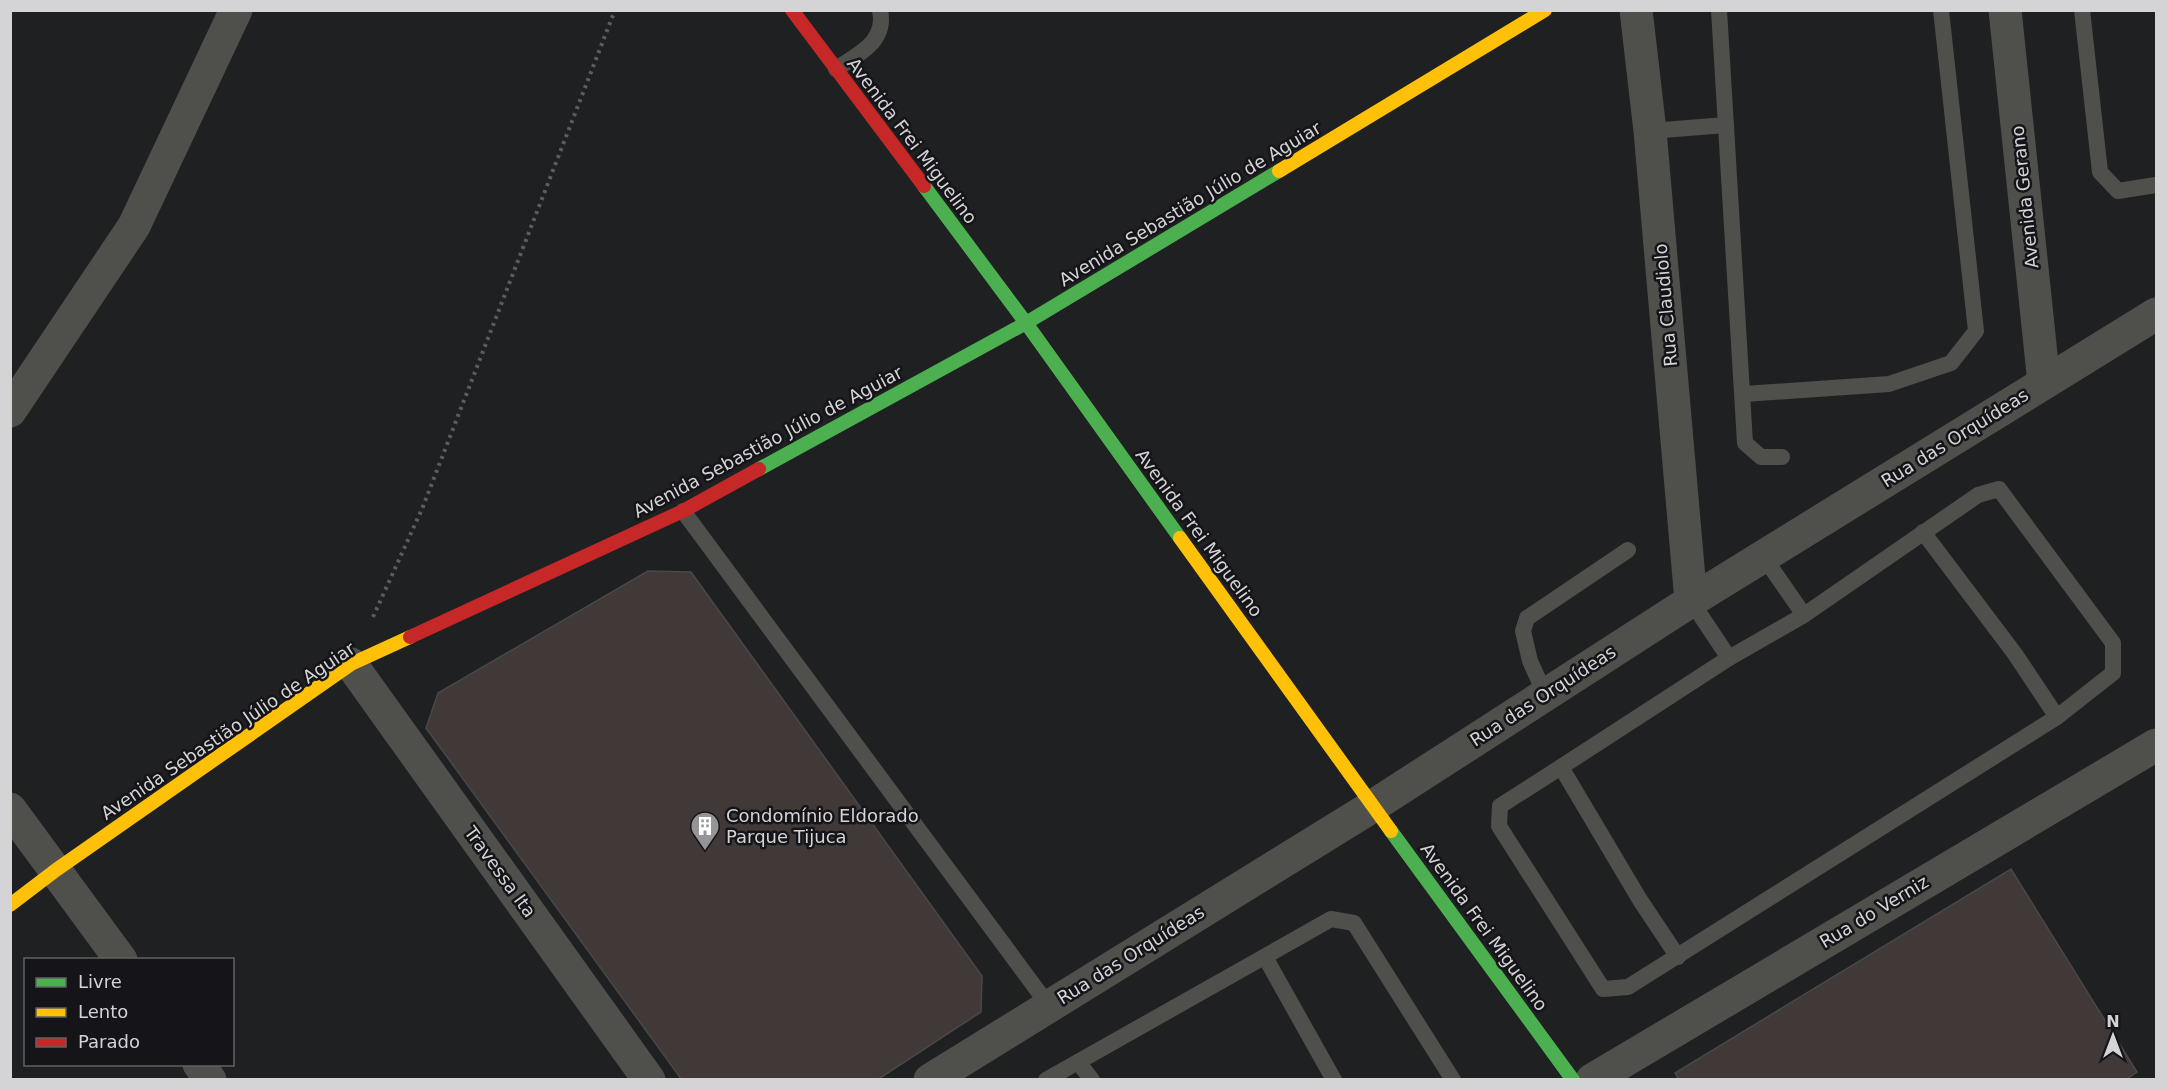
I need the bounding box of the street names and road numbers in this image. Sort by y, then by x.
street label: Avenida Frei Miguelino [843,54,982,228]
street label: Avenida Sebastião Júlio de Aguiar [1055,116,1325,290]
street label: Avenida Gerano [2007,125,2042,269]
street label: Rua Claudiolo [1650,243,1681,367]
street label: Avenida Sebastião Júlio de Aguiar [630,361,907,522]
street label: Rua das Orquídeas [1877,384,2032,491]
street label: Avenida Frei Miguelino [1131,445,1267,621]
street label: Avenida Sebastião Júlio de Aguiar [97,637,359,824]
street label: Rua das Orquídeas [1466,641,1619,751]
street label: Travessa Ita [460,821,540,921]
street label: Avenida Frei Miguelino [1416,839,1552,1015]
street label: Rua do Verniz [1816,871,1932,952]
street label: Rua das Orquídeas [1053,901,1208,1008]

